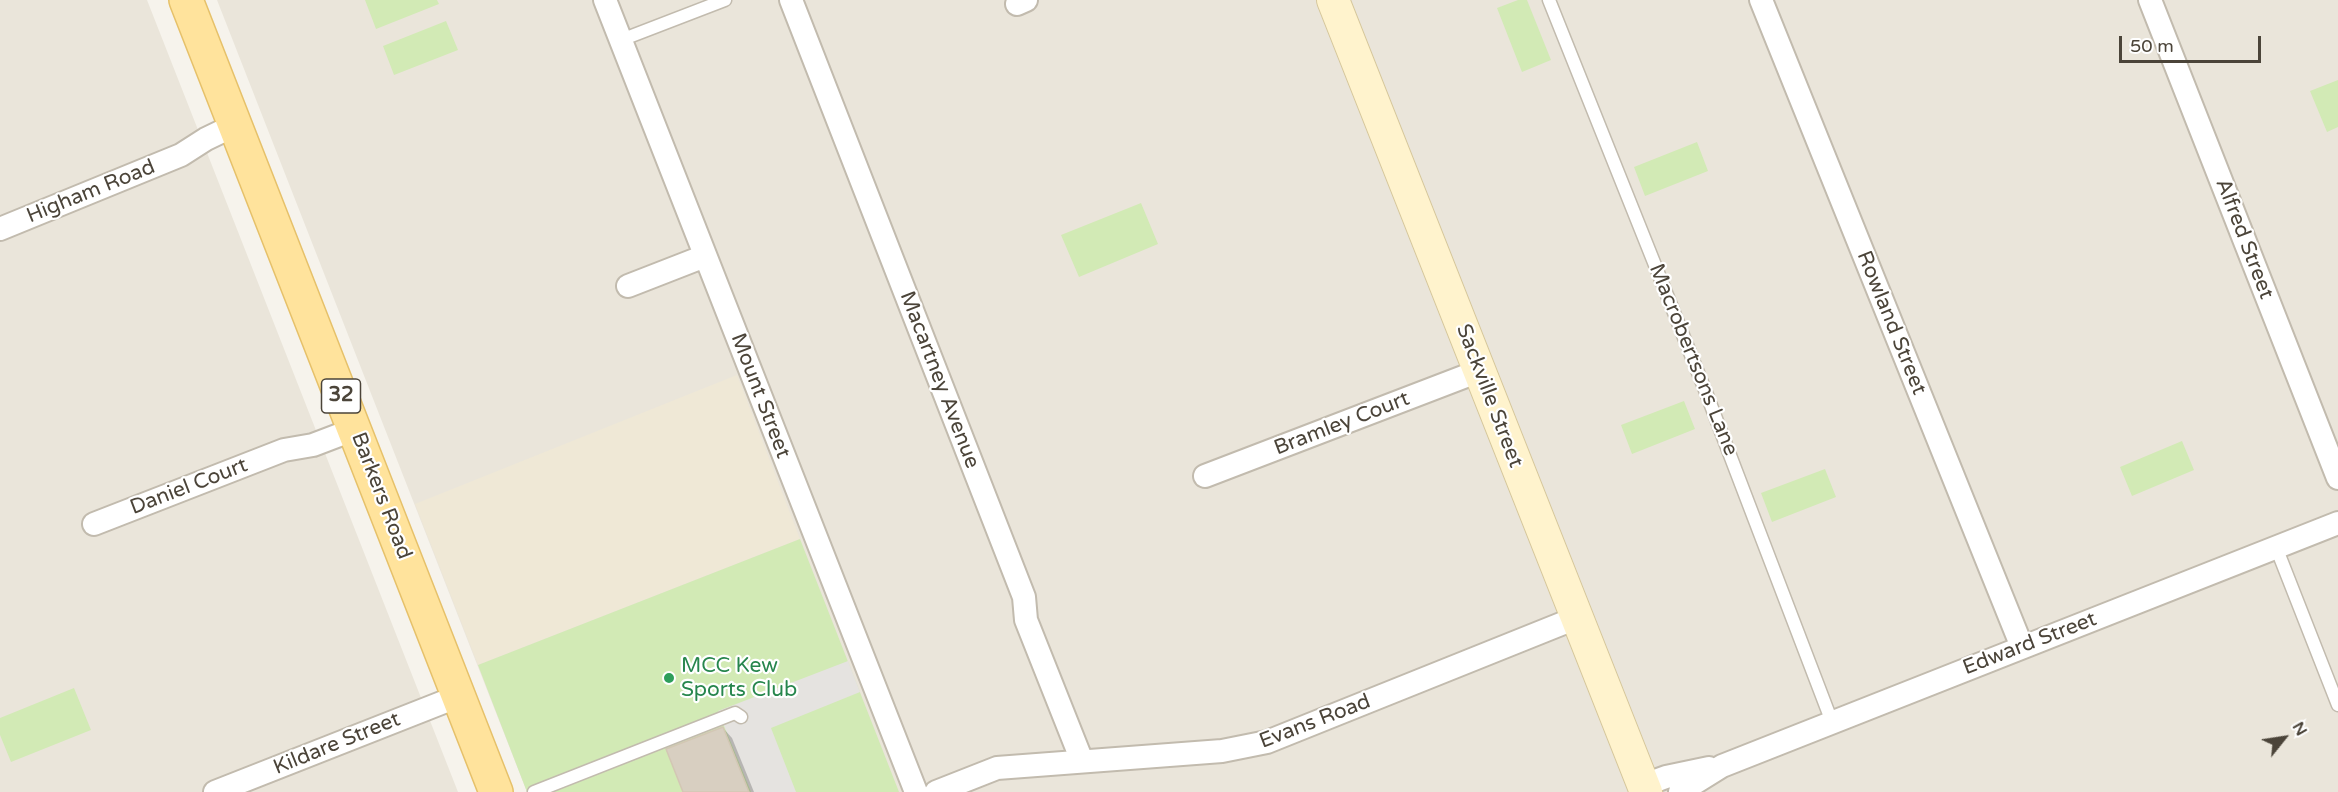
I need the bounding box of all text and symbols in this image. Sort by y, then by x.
scale bar [2122,24,2264,62]
text: 50 m [2130,35,2174,57]
street label: Higham Road [23,155,159,229]
street label: Alfred Street [2209,175,2279,303]
street label: Rowland Street [1851,247,1931,399]
street label: Macrobertsons Lane [1643,260,1743,460]
street label: Macartney Avenue [894,288,984,472]
street label: Sackville Street [1450,321,1528,471]
street label: Mount Street [725,330,795,462]
road number: 32 [322,379,360,413]
street label: Bramley Court [1271,387,1413,461]
street label: Barkers Road [345,429,417,563]
street label: Daniel Court [127,453,251,521]
street label: Edward Street [1960,607,2100,681]
place label: MCC Kew Sports Club [681,653,797,703]
marker: MCC Kew Sports Club [662,671,676,685]
street label: Evans Road [1256,689,1374,755]
street label: Kildare Street [270,707,404,781]
north arrow [2254,708,2314,768]
text: N [2288,718,2311,740]

